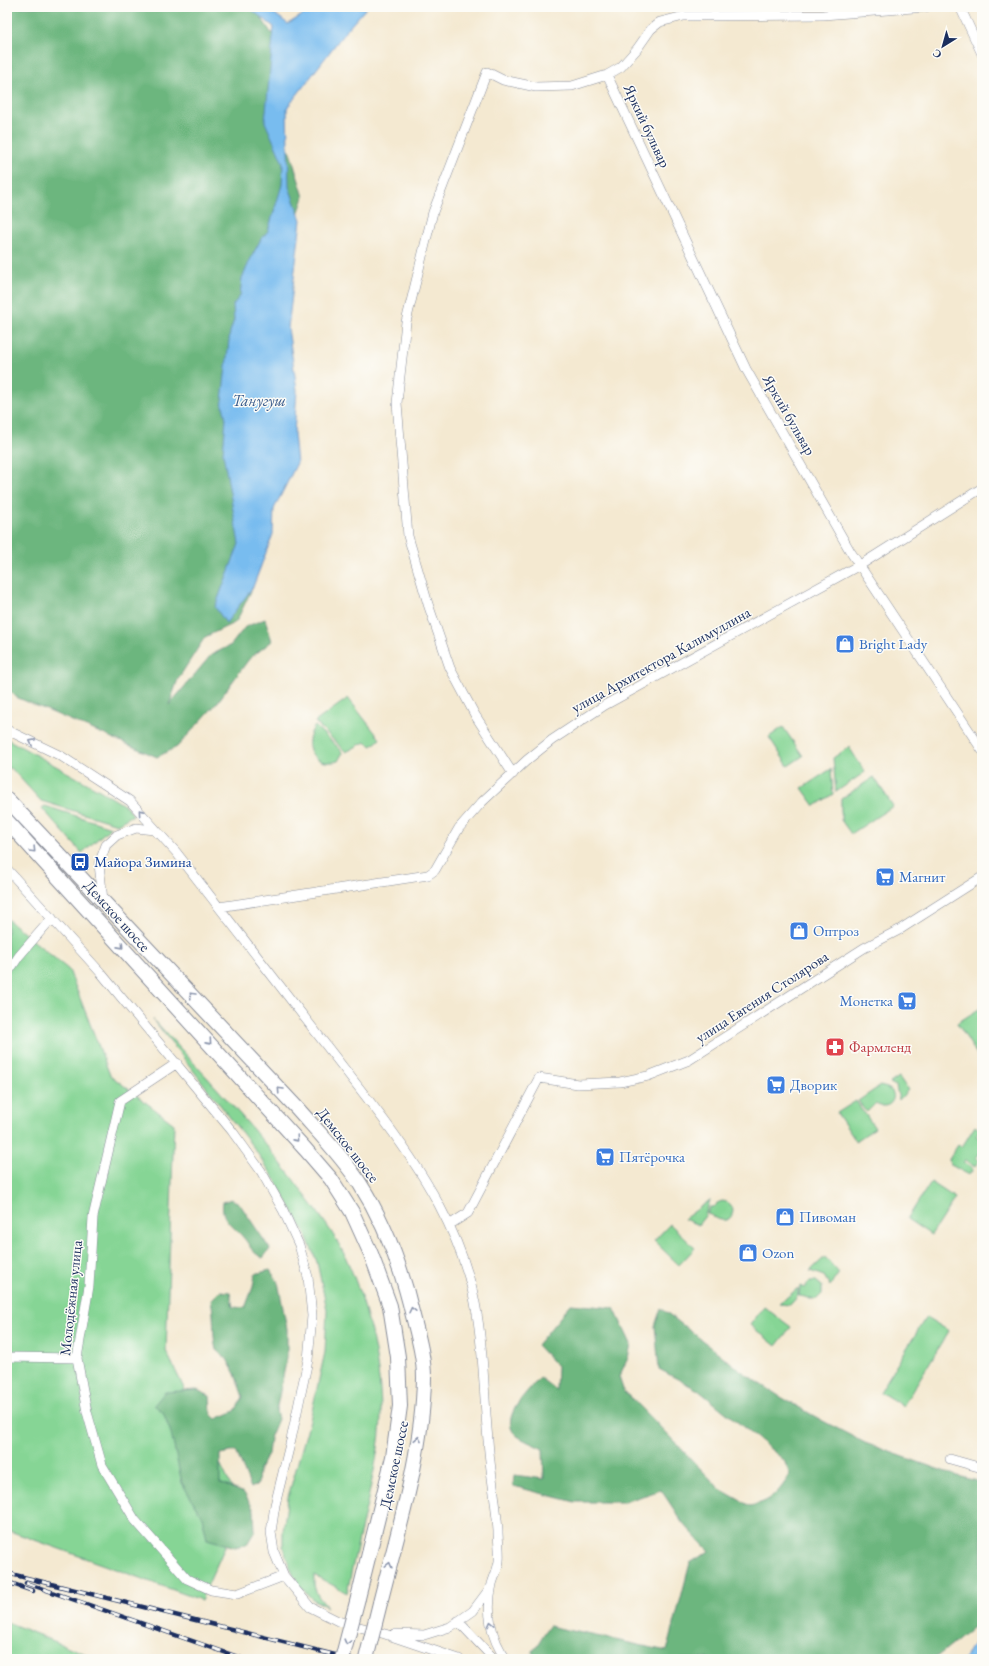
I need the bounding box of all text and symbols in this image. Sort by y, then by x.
north arrow [923,26,963,66]
text: С [929,46,944,62]
street label: Яркий бульвар [619,80,675,171]
street label: Яркий бульвар [758,370,820,459]
water label: Танугуш [232,390,286,411]
street label: улица Архитектора Калимуллина [568,602,754,717]
shop icon: Bright Lady [834,633,856,655]
place label: Bright Lady [859,634,928,653]
one-way arrow [29,739,37,747]
one-way arrow [138,810,145,817]
one-way arrow [29,845,36,853]
bus stop icon: Майора Зимина [69,851,91,873]
place label: Майора Зимина [94,852,192,871]
supermarket icon: Магнит [874,866,896,888]
place label: Магнит [899,867,945,886]
street label: Демское шоссе [80,876,155,956]
shop icon: Оптроз [788,920,810,942]
place label: Оптроз [813,921,859,940]
one-way arrow [117,941,124,949]
street label: улица Евгения Столярова [692,946,832,1047]
supermarket icon: Монетка [896,990,918,1012]
place label: Монетка [840,991,893,1010]
one-way arrow [189,992,196,1000]
pharmacy icon: Фармленд [824,1036,846,1058]
one-way arrow [204,1037,211,1045]
place label: Фармленд [849,1037,911,1056]
supermarket icon: Дворик [765,1074,787,1096]
place label: Дворик [790,1075,837,1094]
one-way arrow [278,1087,285,1095]
street label: Демское шоссе [313,1103,384,1186]
one-way arrow [291,1134,298,1141]
supermarket icon: Пятёрочка [594,1146,616,1168]
place label: Пятёрочка [619,1147,685,1166]
shop icon: Пивоман [774,1206,796,1228]
place label: Пивоман [799,1207,856,1226]
street label: Молодёжная улица [55,1239,86,1357]
shop icon: Ozon [737,1242,759,1264]
place label: Ozon [762,1243,795,1262]
one-way arrow [408,1307,416,1313]
street label: Демское шоссе [375,1419,412,1511]
one-way arrow [413,1436,421,1442]
one-way arrow [385,1562,393,1569]
one-way arrow [488,1621,496,1627]
one-way arrow [343,1639,351,1645]

